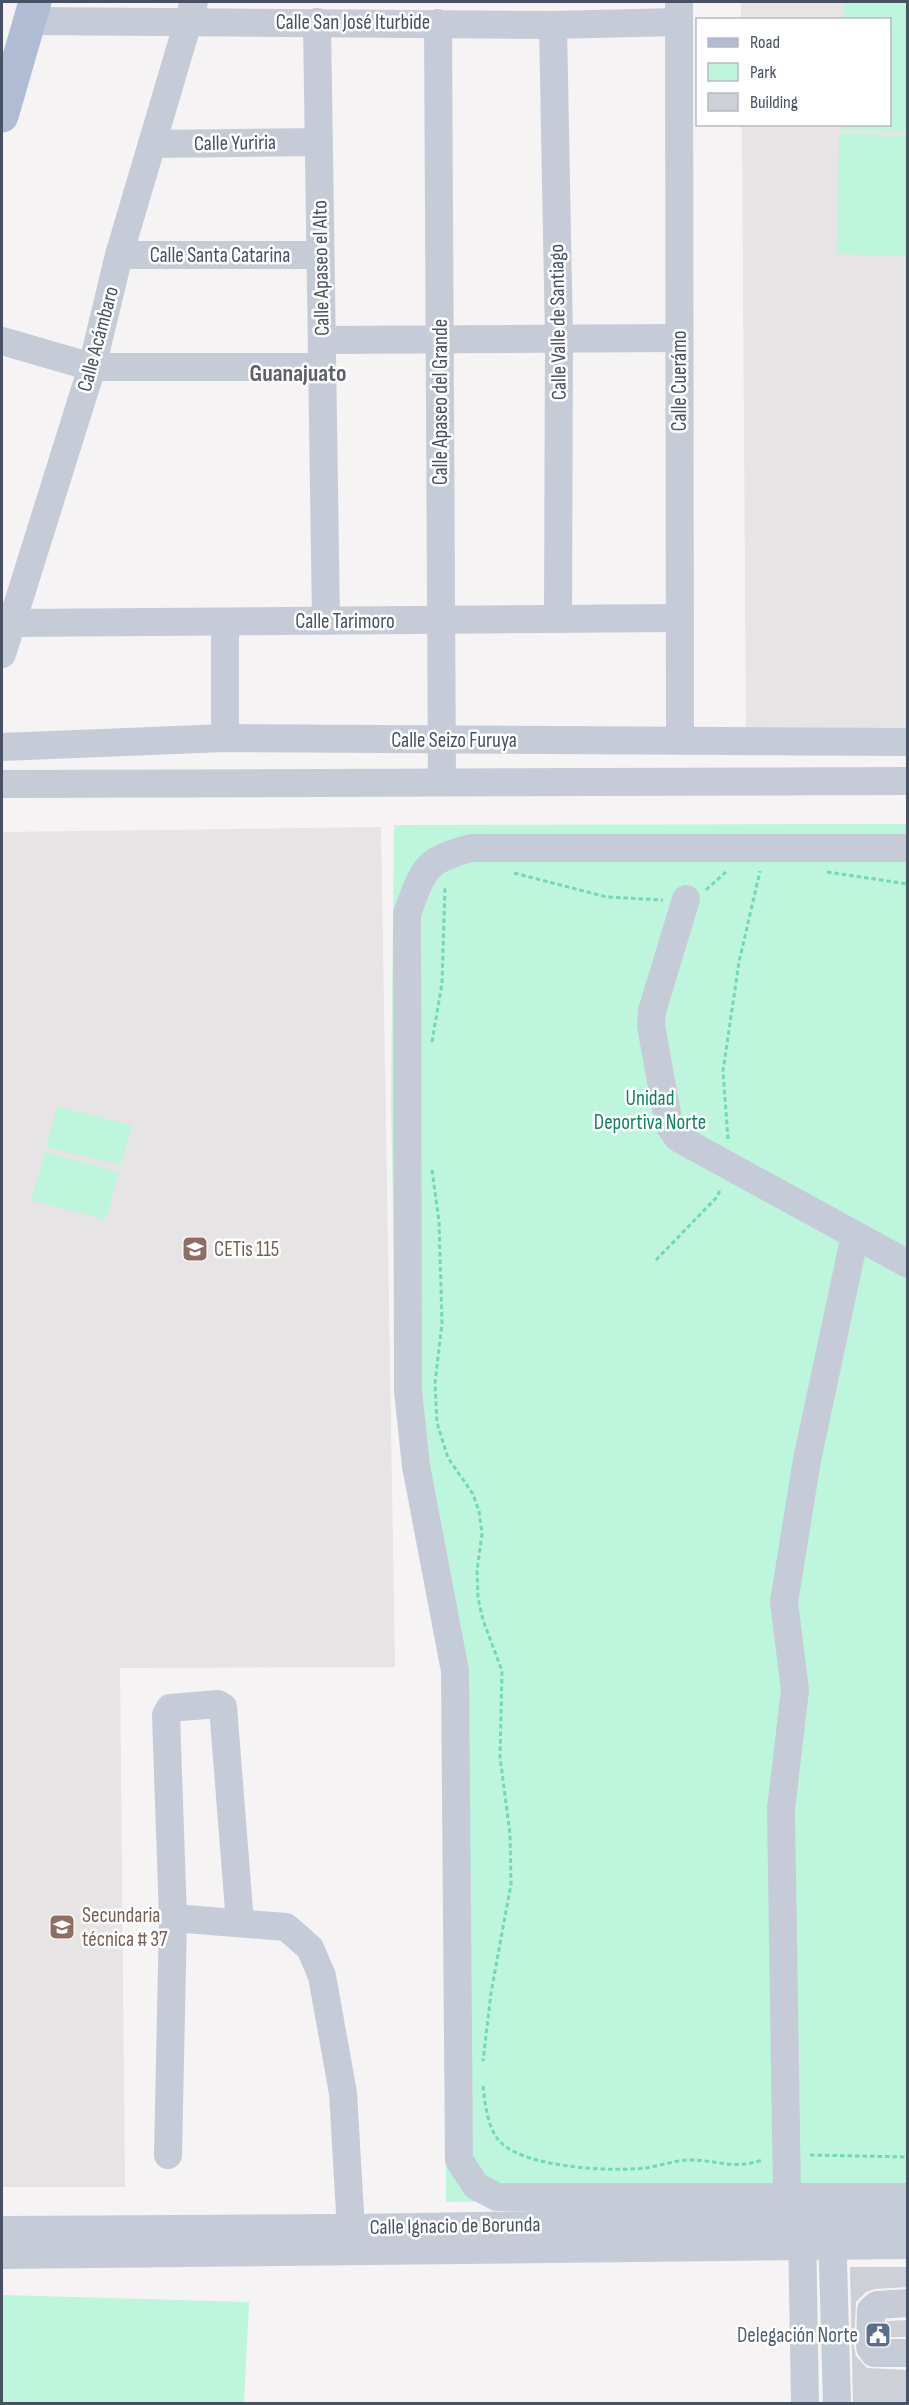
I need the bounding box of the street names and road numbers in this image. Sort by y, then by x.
street label: Calle San José Iturbide [276,10,430,35]
street label: Calle Yuriria [194,130,276,156]
street label: Calle Apaseo el Alto [307,200,335,336]
street label: Calle Santa Catarina [150,243,290,268]
street label: Calle Valle de Santiago [544,244,572,400]
street label: Calle Acámbaro [72,284,124,394]
street label: Calle Apaseo del Grande [428,319,453,485]
street label: Calle Cuerámo [667,331,692,431]
street label: Calle Tarimoro [295,609,395,634]
street label: Calle Seizo Furuya [391,728,517,753]
street label: Calle Ignacio de Borunda [369,2212,541,2240]

